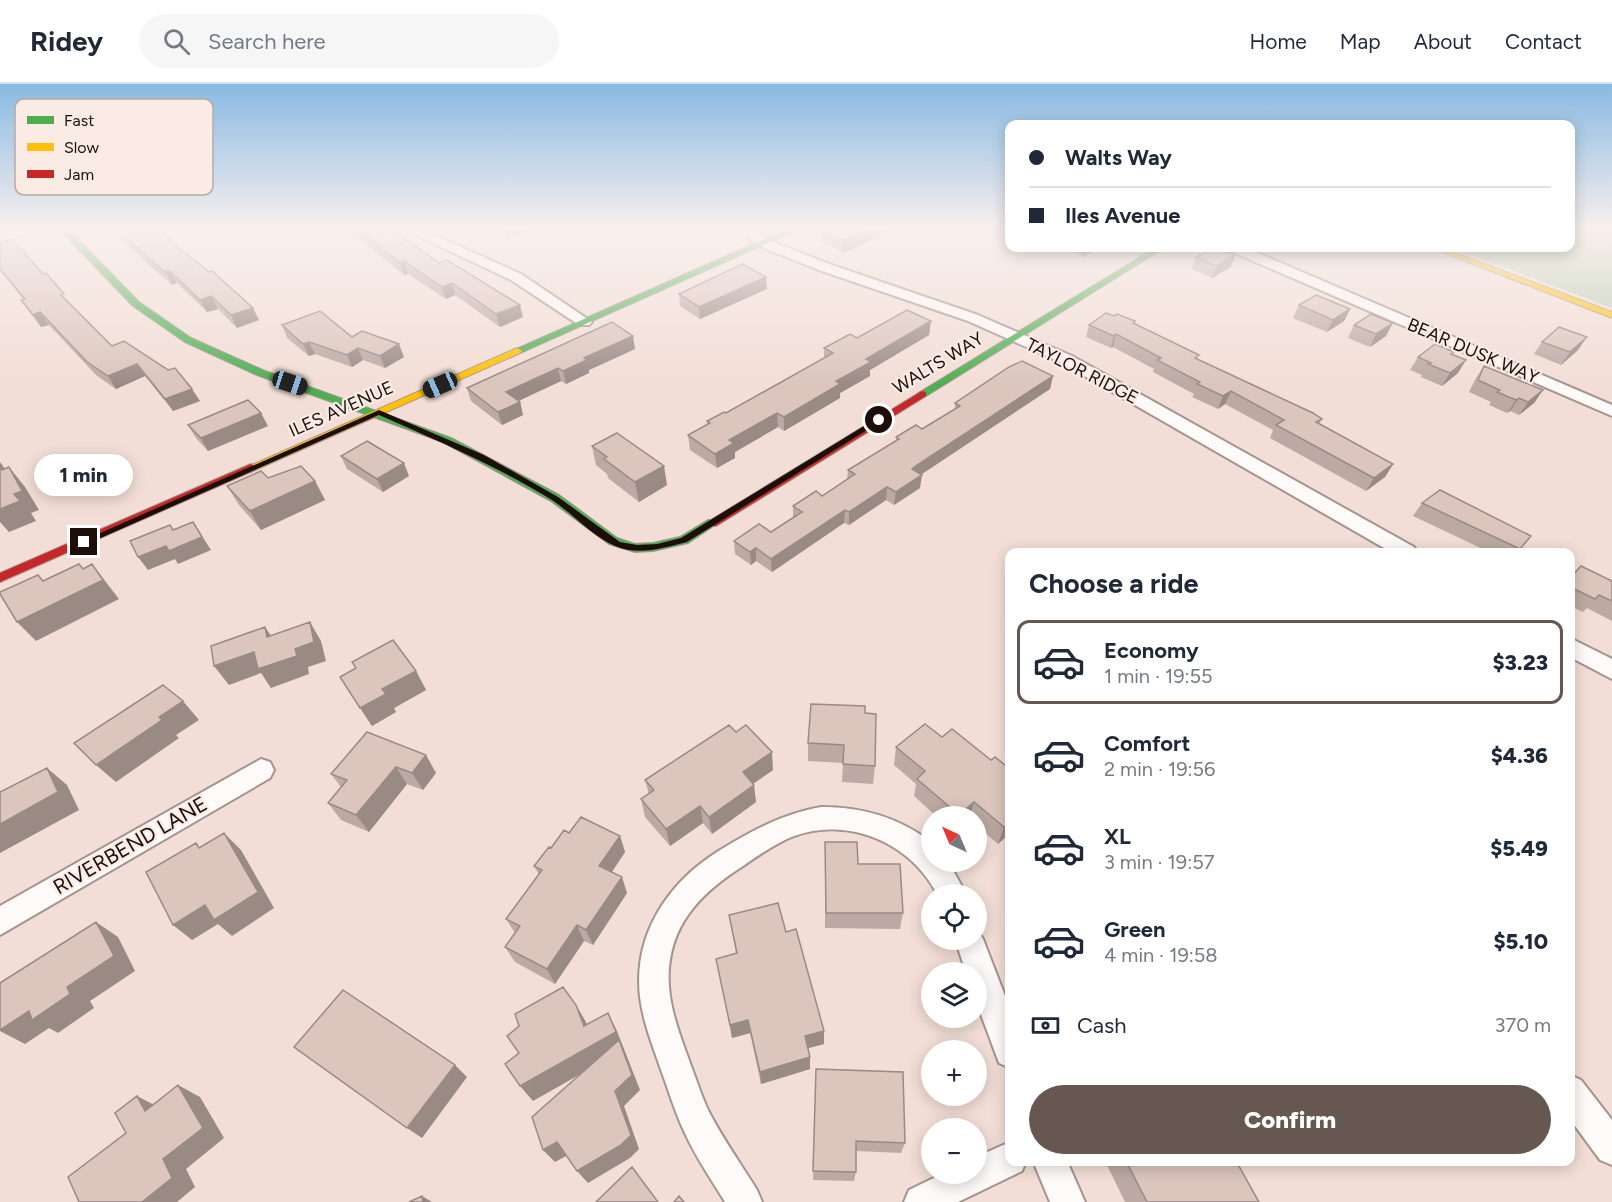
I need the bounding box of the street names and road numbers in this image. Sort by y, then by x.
street label: BEAR DUSK WAY [1404,313,1542,389]
street label: WALTS WAY [889,327,987,399]
street label: TAYLOR RIDGE [1022,333,1142,409]
street label: ILES AVENUE [285,376,397,442]
street label: RIVERBEND LANE [48,791,212,899]

